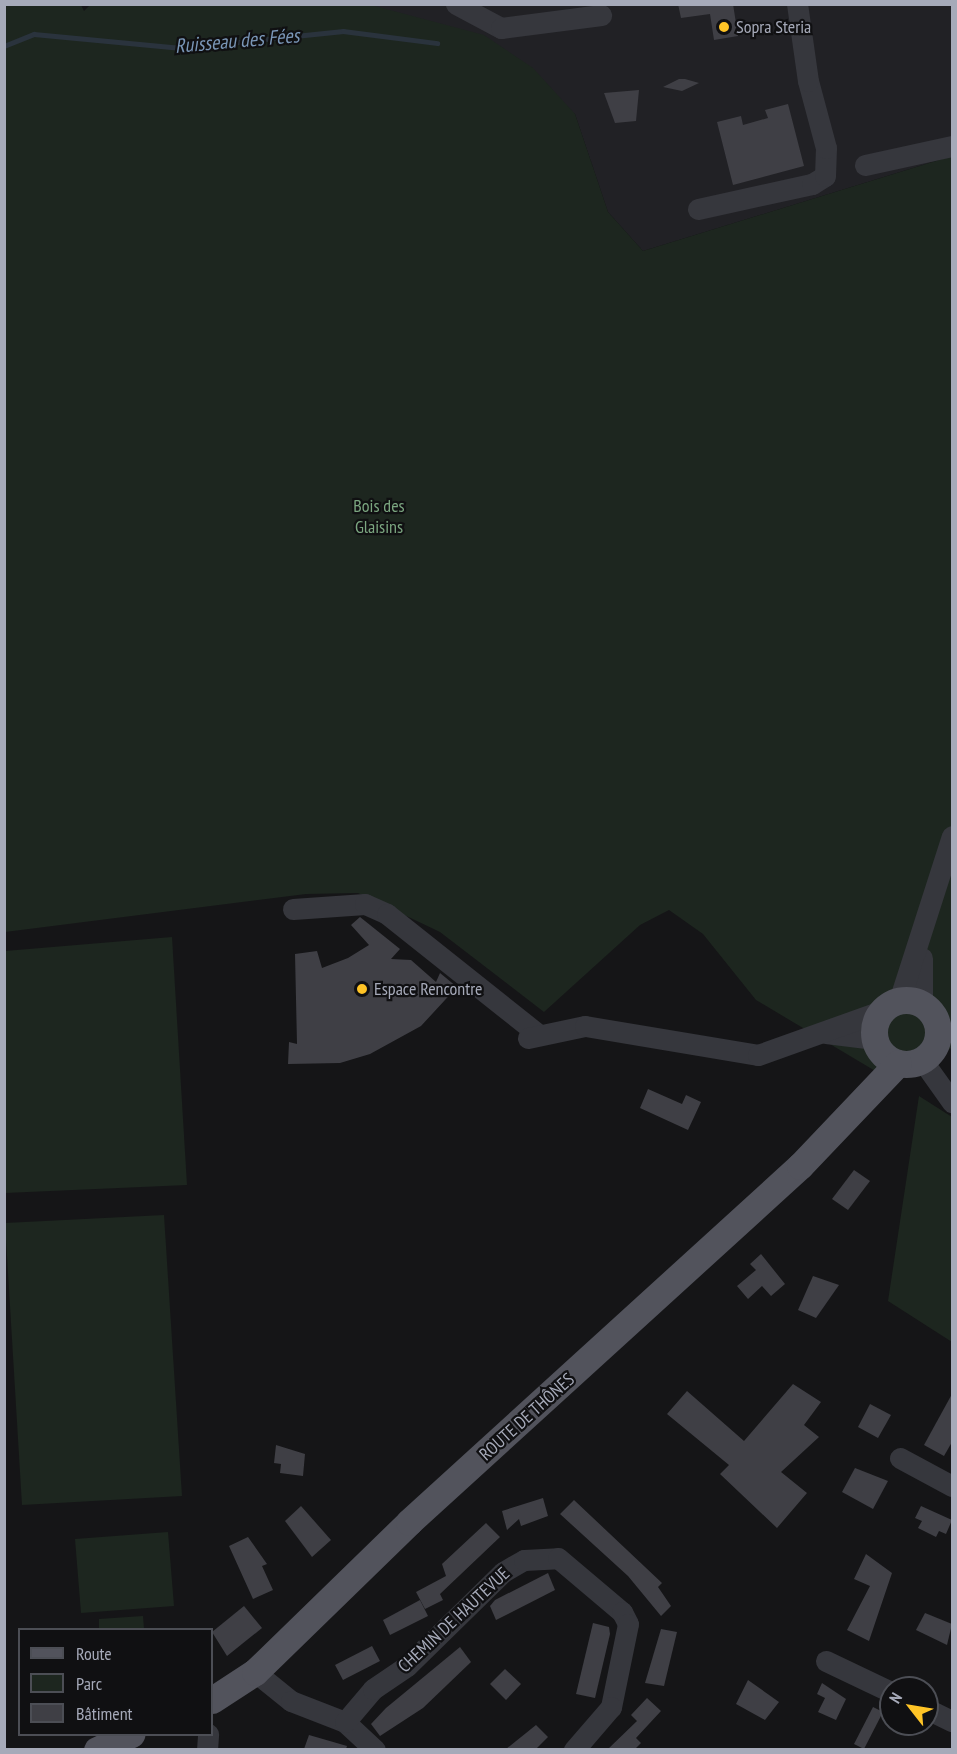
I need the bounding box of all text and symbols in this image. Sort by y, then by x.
place label: Sopra Steria [736,16,811,38]
marker: Sopra Steria [717,20,731,34]
water label: Ruisseau des Fées [174,24,300,58]
park label: Bois des Glaisins [353,496,405,538]
place label: Espace Rencontre [374,978,483,1000]
marker: Espace Rencontre [355,982,369,996]
street label: ROUTE DE THÔNES [475,1369,579,1465]
street label: CHEMIN DE HAUTEVUE [394,1563,514,1677]
legend [18,1628,213,1736]
text: Route [76,1642,112,1665]
text: Parc [76,1672,102,1695]
north arrow [879,1676,939,1736]
text: N [884,1689,906,1707]
text: Bâtiment [76,1702,133,1725]

